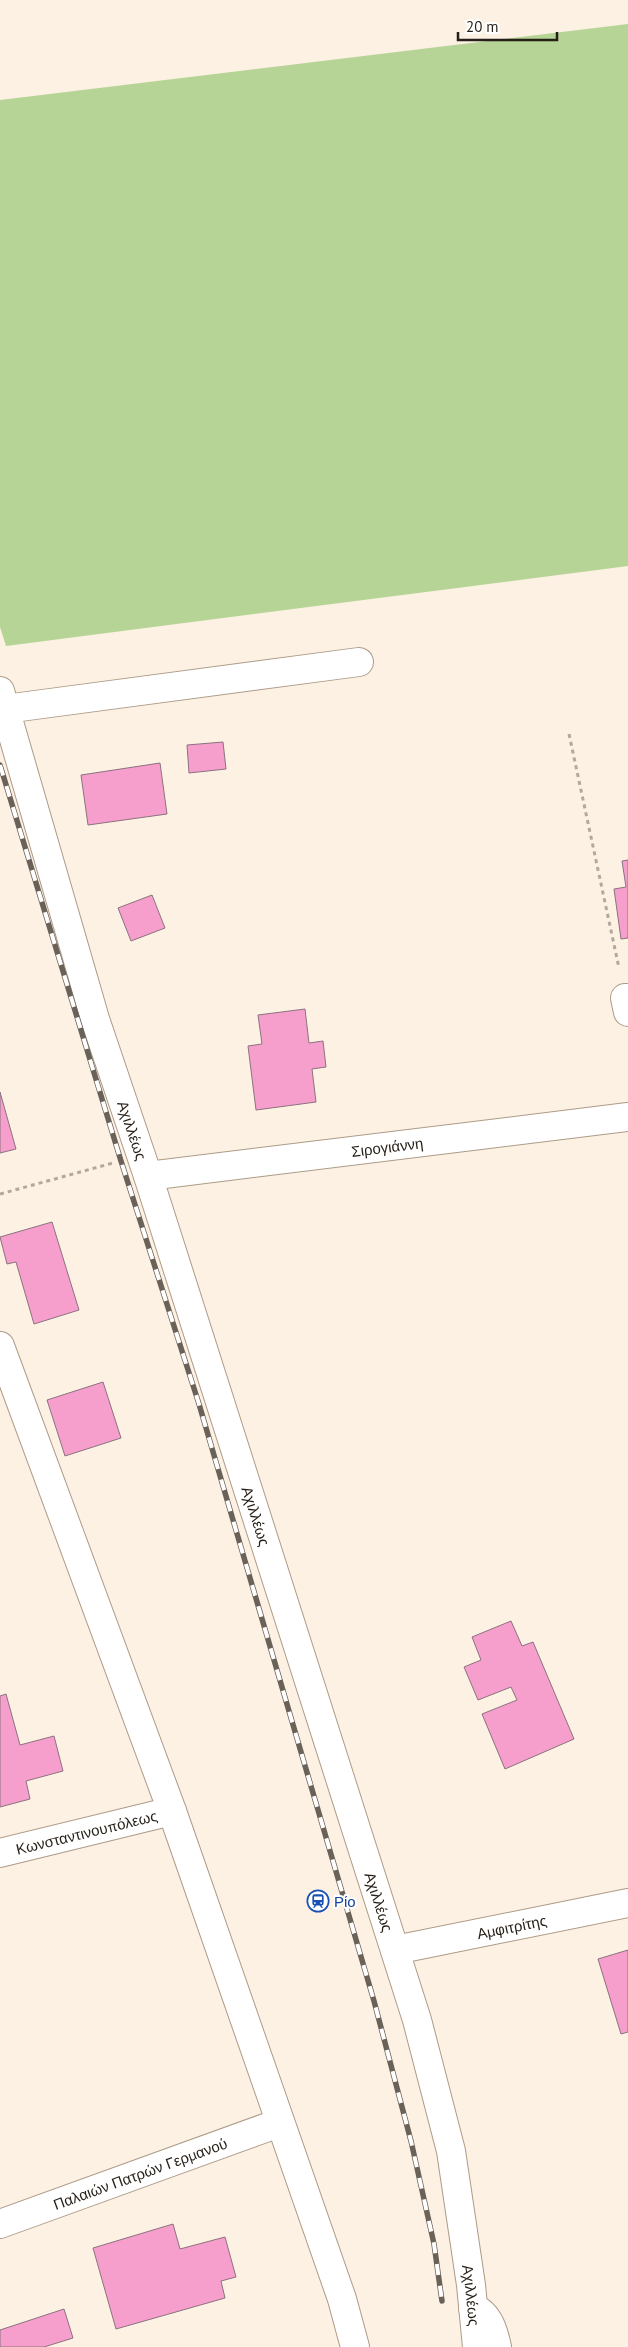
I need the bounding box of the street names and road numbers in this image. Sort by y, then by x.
street label: Αχιλλέως [114,1098,151,1163]
street label: Σιρογιάννη [350,1133,424,1160]
street label: Αχιλλέως [238,1484,275,1548]
street label: Κωνσταντινουπόλεως [14,1805,159,1858]
street label: Αχιλλέως [361,1870,398,1934]
street label: Αμφιτρίτης [475,1910,548,1943]
street label: Παλαιών Πατρών Γερμανού [50,2133,230,2213]
street label: Αχιλλέως [459,2263,484,2327]

